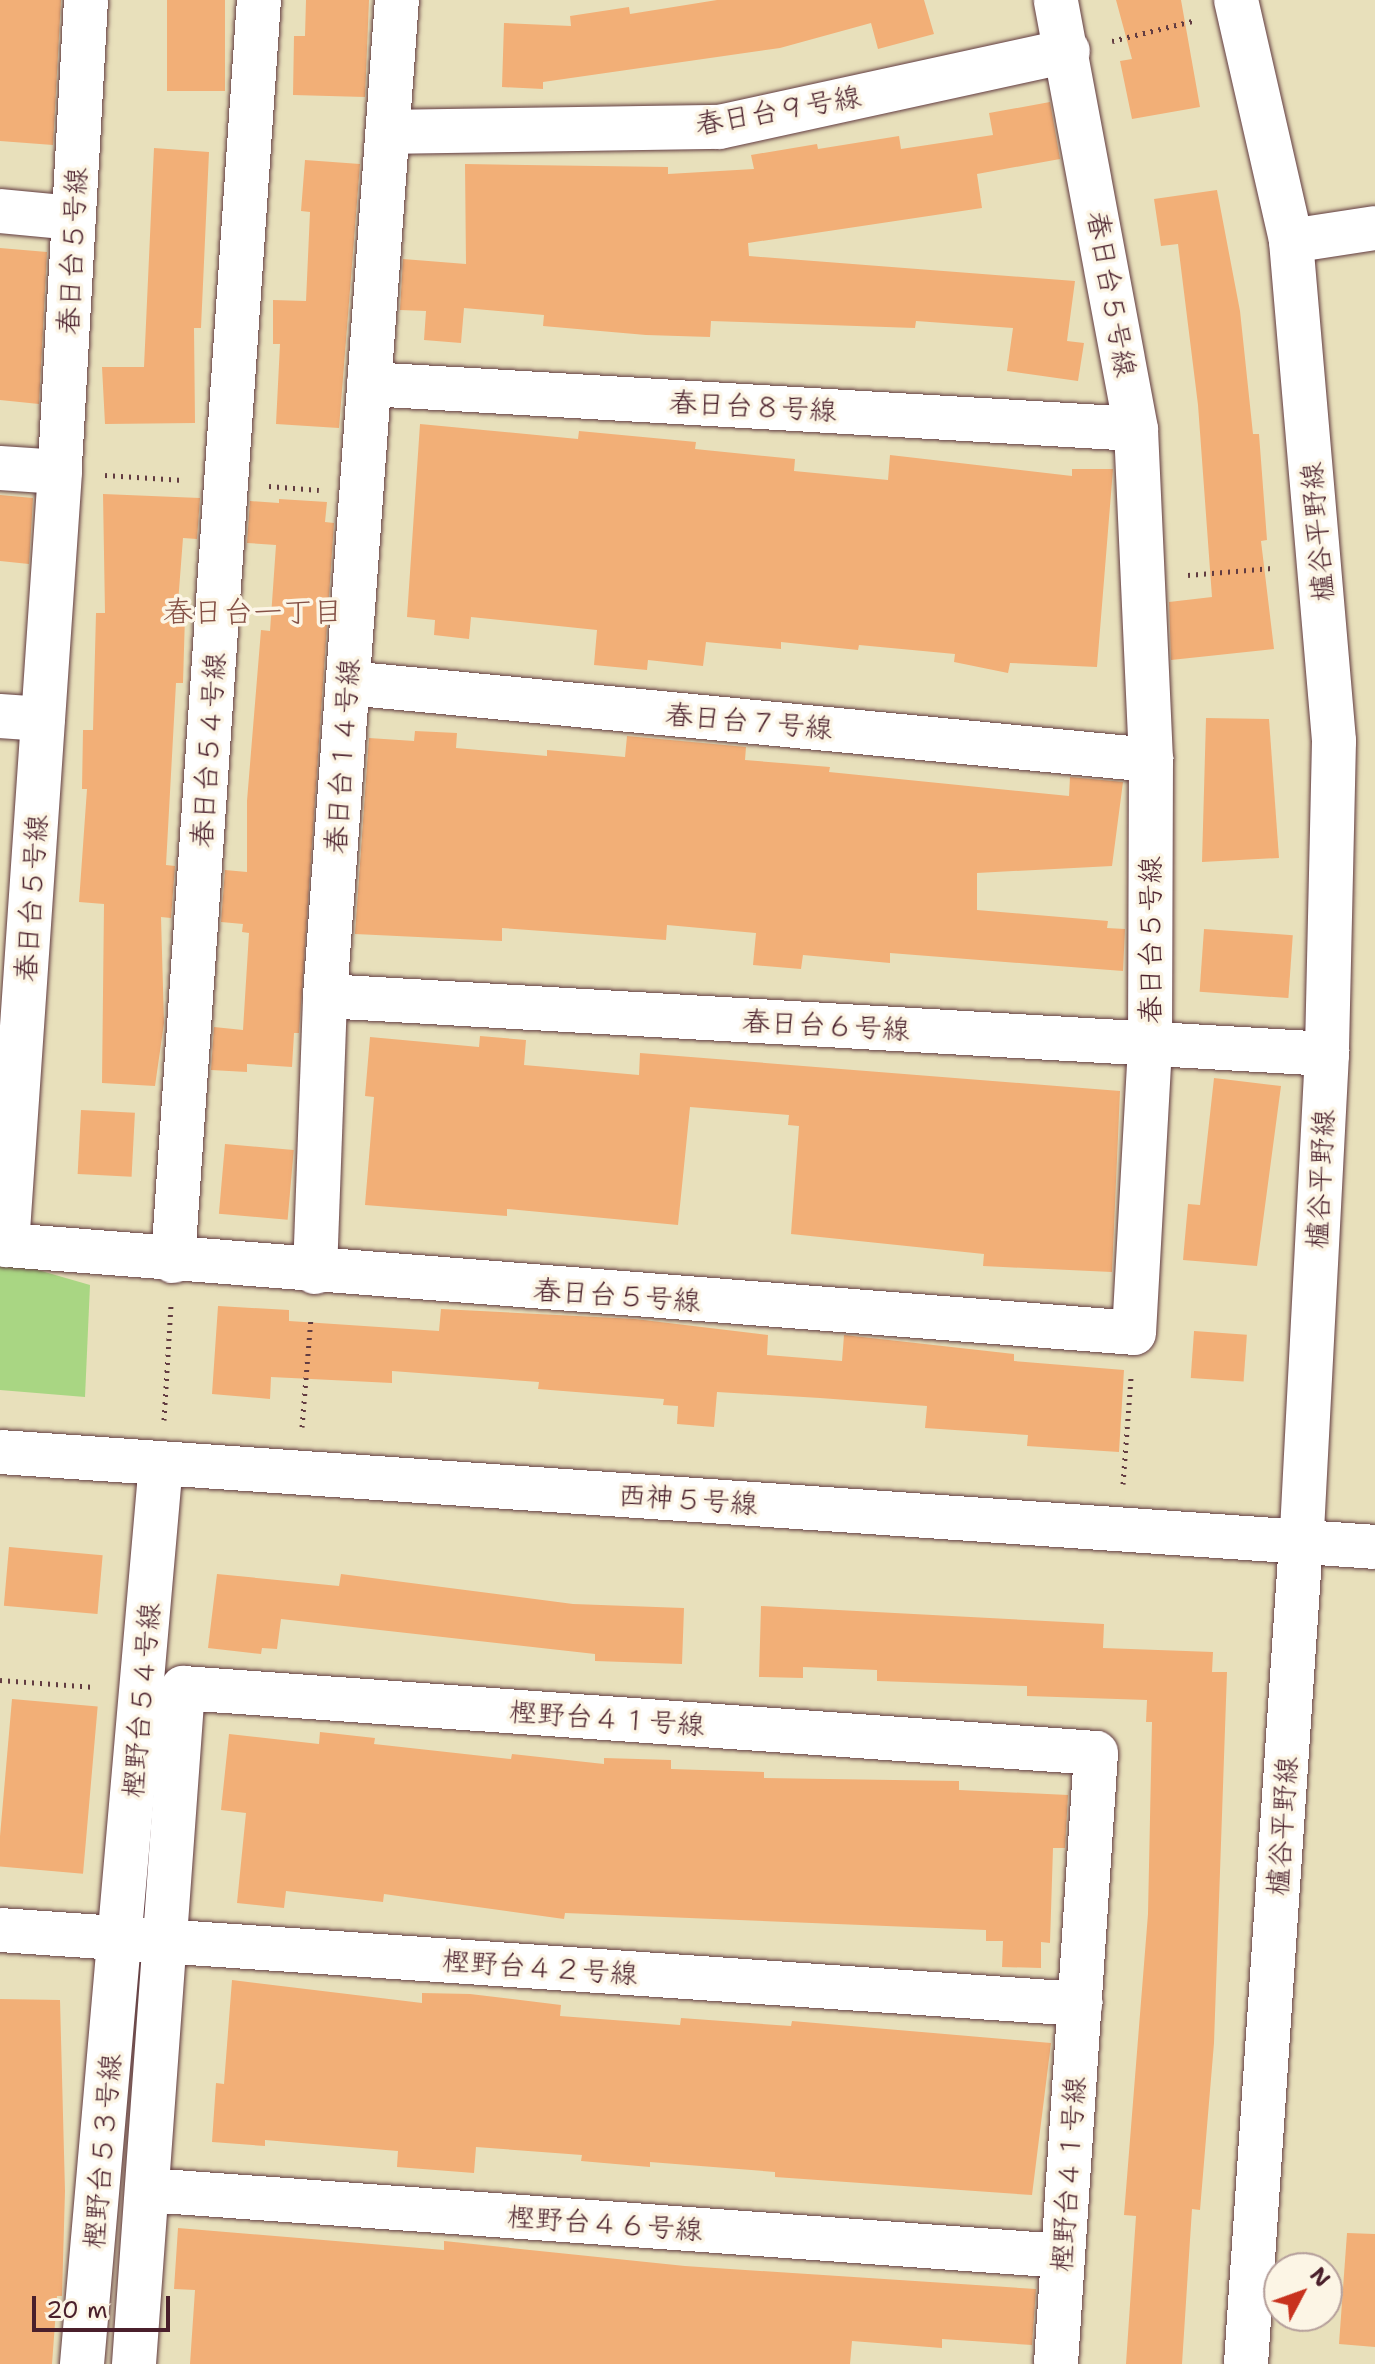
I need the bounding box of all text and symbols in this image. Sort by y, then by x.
street label: 春日台９号線 [692,79,864,141]
street label: 春日台５号線 [51,166,93,336]
street label: 春日台５号線 [1081,208,1143,380]
street label: 春日台８号線 [668,385,838,427]
street label: 櫨谷平野線 [1294,461,1340,603]
district label: 春日台一丁目 [163,594,343,630]
street label: 春日台５４号線 [184,651,232,849]
street label: 春日台１４号線 [318,657,366,855]
street label: 春日台７号線 [664,697,834,745]
street label: 春日台５号線 [8,813,54,983]
street label: 春日台５号線 [1133,856,1167,1024]
street label: 春日台６号線 [741,1004,911,1046]
street label: 櫨谷平野線 [1300,1108,1340,1250]
street label: 春日台５号線 [532,1272,702,1318]
street label: 西神５号線 [617,1477,759,1521]
street label: 樫野台５４号線 [116,1601,166,1799]
street label: 樫野台４１号線 [508,1694,706,1742]
street label: 櫨谷平野線 [1260,1755,1304,1897]
street label: 樫野台４２号線 [441,1943,639,1991]
street label: 樫野台５３号線 [77,2052,127,2250]
street label: 樫野台４１号線 [1044,2075,1092,2273]
street label: 樫野台４６号線 [506,2199,704,2247]
north arrow [1263,2252,1343,2332]
text: N [1303,2261,1337,2293]
scale bar [36,2280,174,2330]
text: 20 m [46,2294,108,2326]

